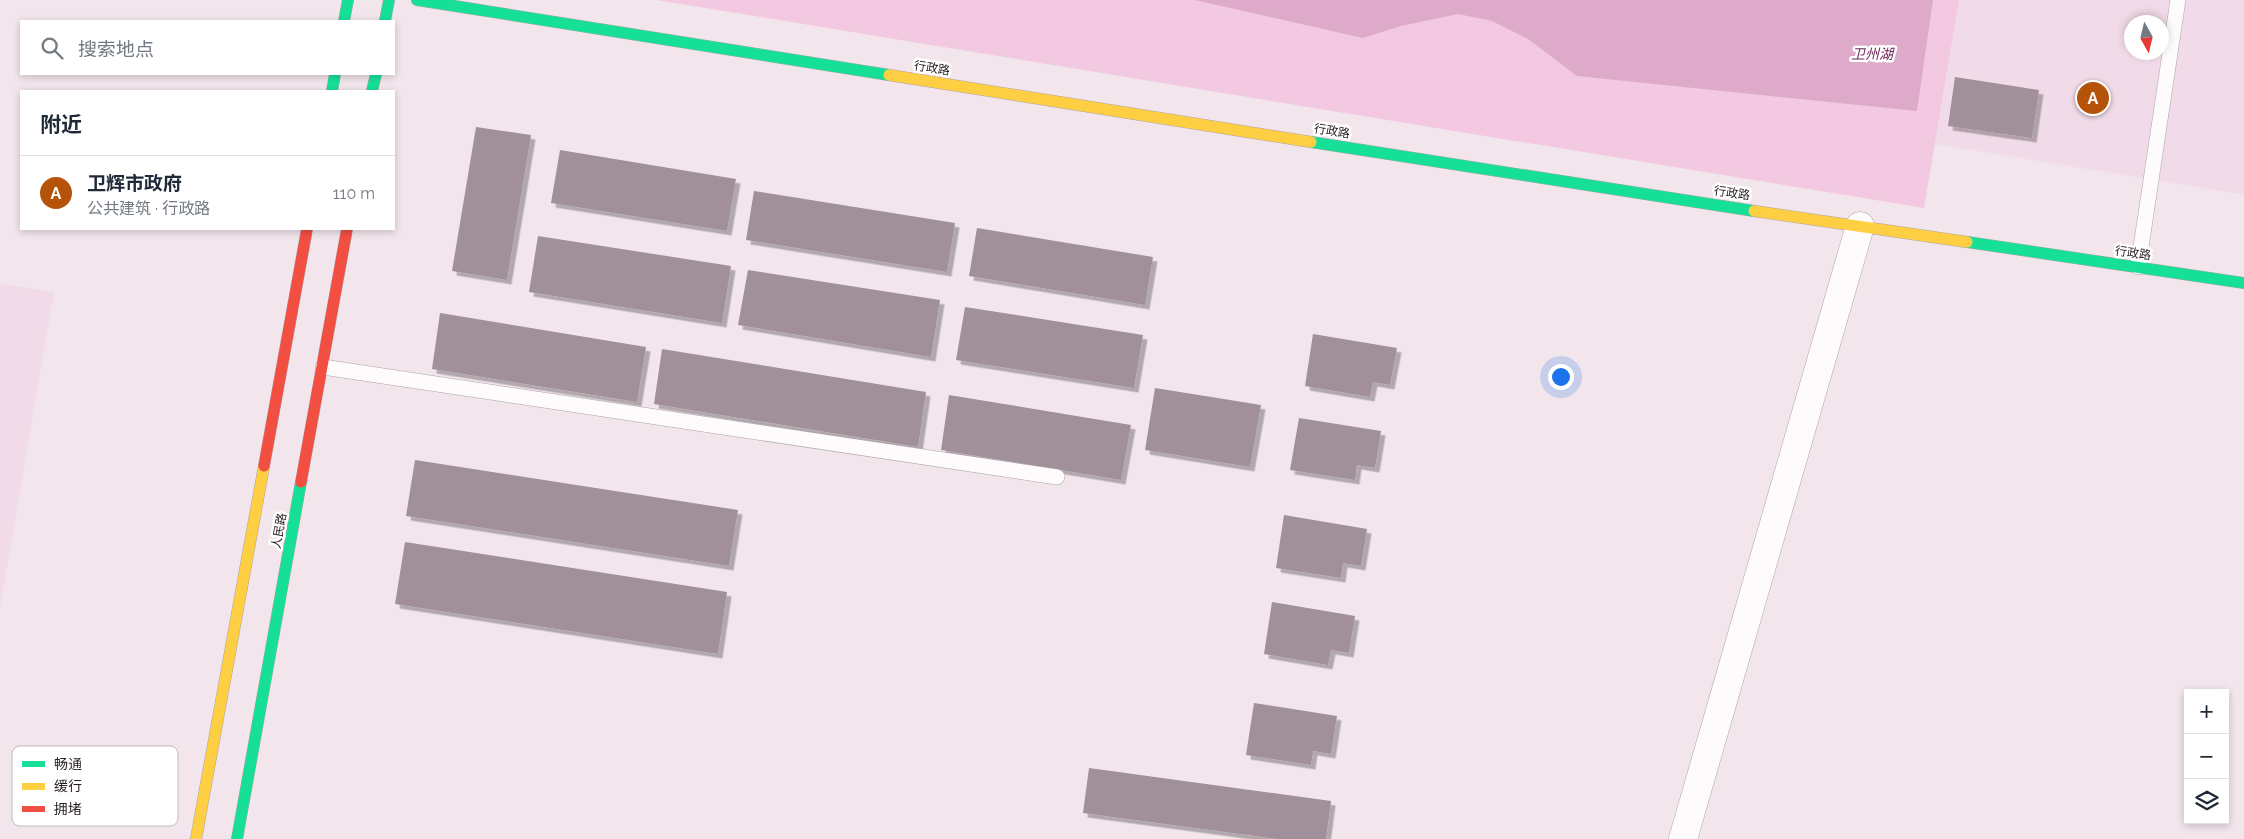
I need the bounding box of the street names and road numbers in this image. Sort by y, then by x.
street label: 行政路 [913,58,951,78]
street label: 行政路 [1313,121,1351,141]
street label: 行政路 [1713,184,1751,202]
street label: 行政路 [2114,244,2152,262]
street label: 人民路 [269,512,289,550]

